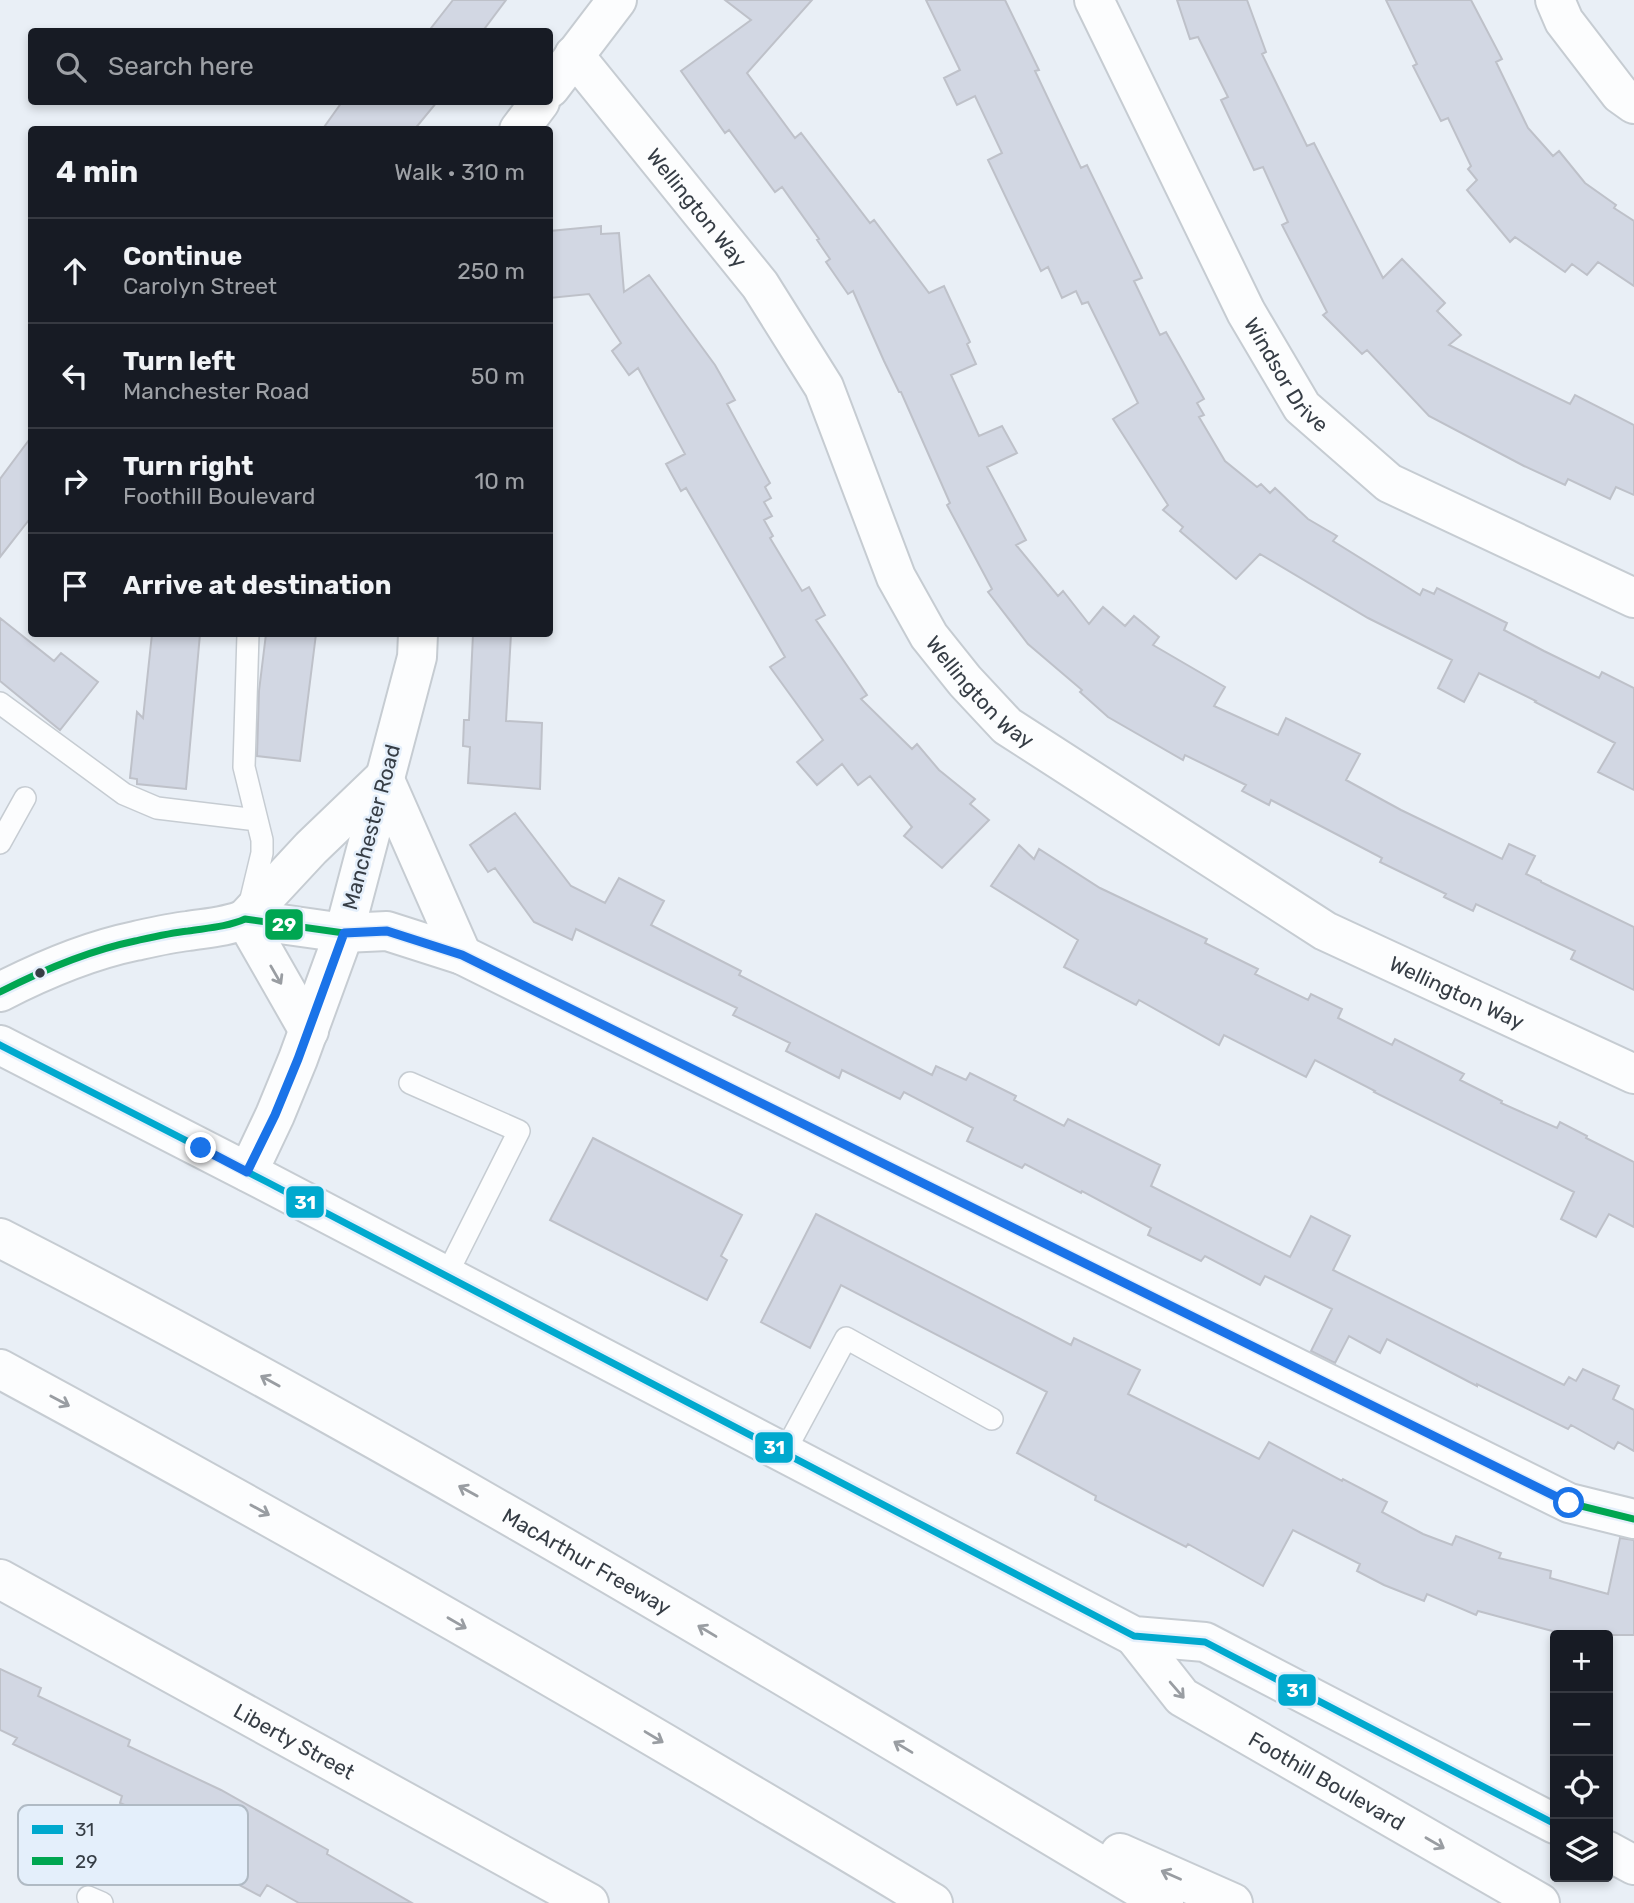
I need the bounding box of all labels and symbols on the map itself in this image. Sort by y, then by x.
street label: Wellington Way [642,143,753,272]
street label: Windsor Drive [1239,313,1334,437]
street label: Wellington Way [921,631,1039,753]
street label: Manchester Road [337,742,405,912]
line badge: 29 [264,908,304,941]
text: 29 [272,913,296,936]
street label: Wellington Way [1386,950,1529,1034]
one-way arrow [270,965,284,985]
unlabelled marker [33,966,47,980]
route end [185,1132,216,1163]
line badge: 31 [285,1185,325,1219]
text: 31 [294,1191,316,1214]
one-way arrow [260,1374,280,1388]
one-way arrow [49,1395,70,1408]
line badge: 31 [754,1431,794,1464]
text: 31 [763,1436,785,1459]
one-way arrow [459,1484,479,1498]
route start [1553,1487,1584,1518]
street label: MacArthur Freeway [498,1502,676,1620]
one-way arrow [249,1503,269,1517]
one-way arrow [447,1616,467,1630]
one-way arrow [697,1624,717,1638]
line badge: 31 [1277,1673,1317,1707]
text: 31 [1286,1679,1308,1702]
one-way arrow [1169,1680,1185,1698]
street label: Liberty Street [230,1698,359,1784]
street label: Foothill Boulevard [1245,1726,1410,1835]
one-way arrow [644,1730,664,1744]
one-way arrow [893,1740,913,1754]
legend [18,1805,248,1885]
text: 31 [75,1818,94,1841]
one-way arrow [1425,1836,1445,1850]
text: 29 [75,1850,97,1873]
one-way arrow [1160,1868,1182,1881]

